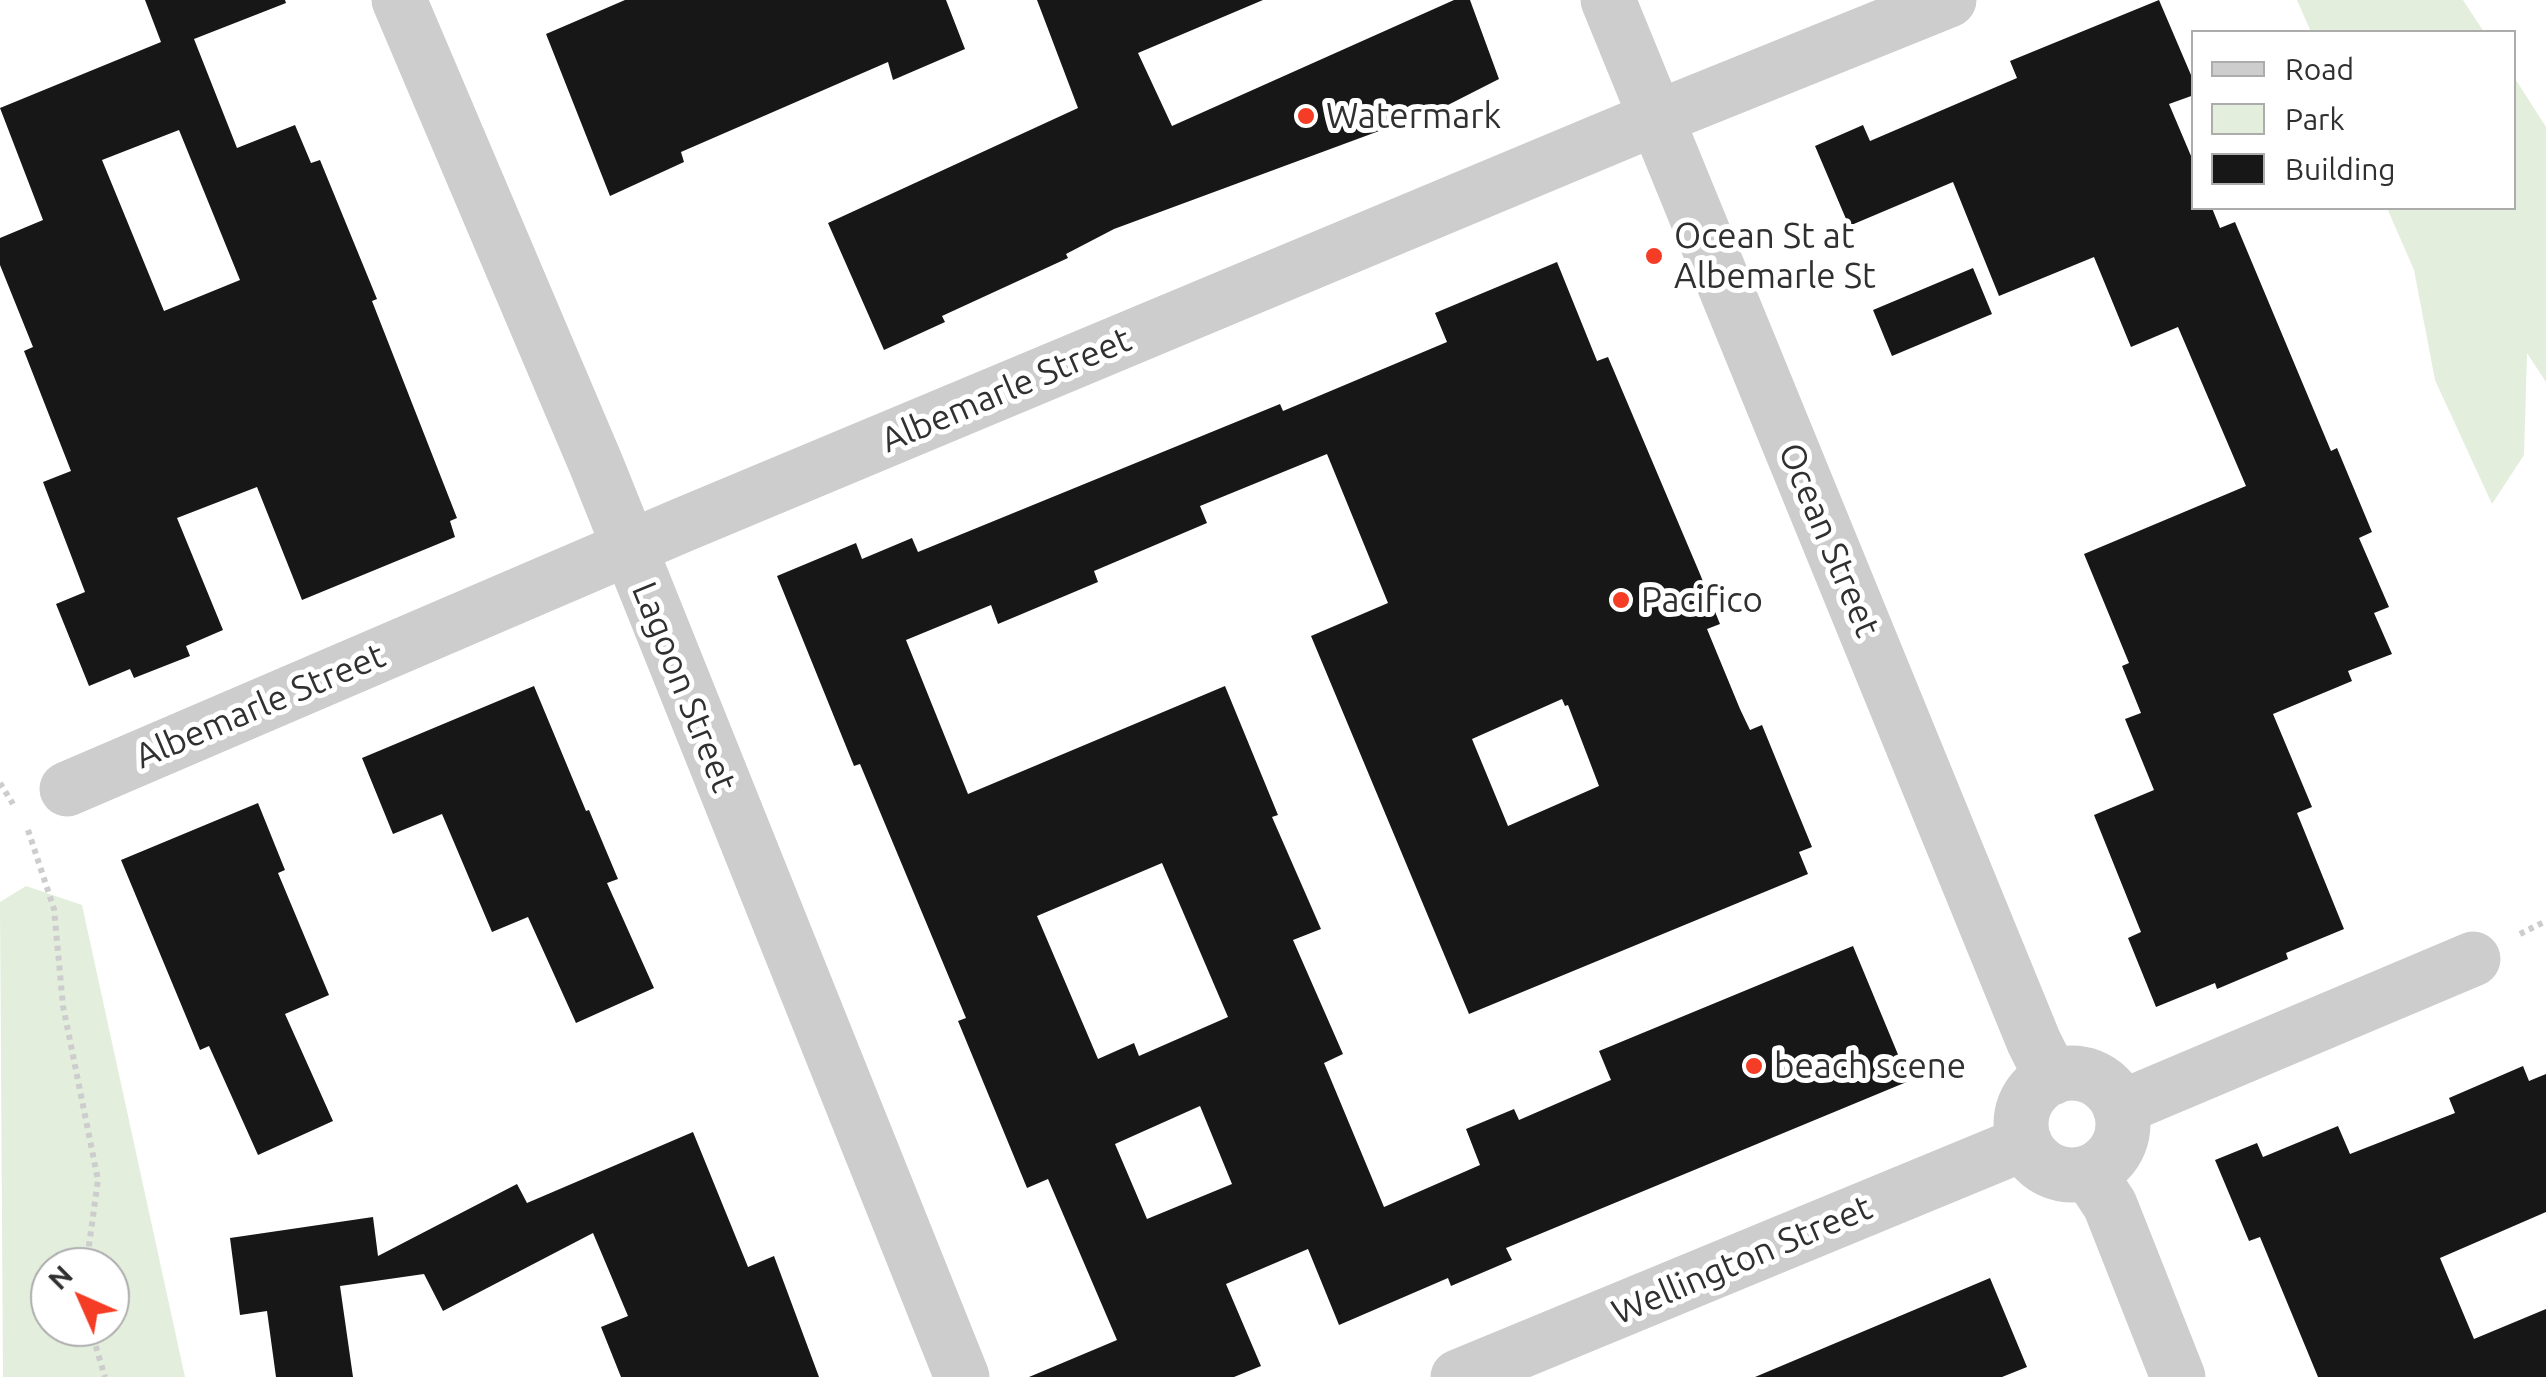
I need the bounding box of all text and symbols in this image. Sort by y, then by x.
legend [2191,30,2516,210]
text: Road [2285,52,2354,86]
place label: Watermark [1326,95,1501,137]
text: Park [2285,102,2345,136]
marker: Watermark [1295,105,1317,127]
text: Building [2285,152,2396,186]
place label: Ocean St at Albemarle St [1674,215,1876,297]
marker: Ocean St at Albemarle St [1643,245,1665,267]
street label: Albemarle Street [875,318,1137,462]
street label: Ocean Street [1769,437,1889,643]
street label: Lagoon Street [623,576,745,798]
place label: Pacifico [1641,579,1763,621]
marker: Pacifico [1610,589,1632,611]
street label: Albemarle Street [129,634,391,778]
place label: beach scene [1774,1045,1966,1087]
marker: beach scene [1743,1055,1765,1077]
street label: Wellington Street [1606,1186,1878,1334]
north arrow [30,1247,130,1347]
text: N [41,1259,78,1295]

